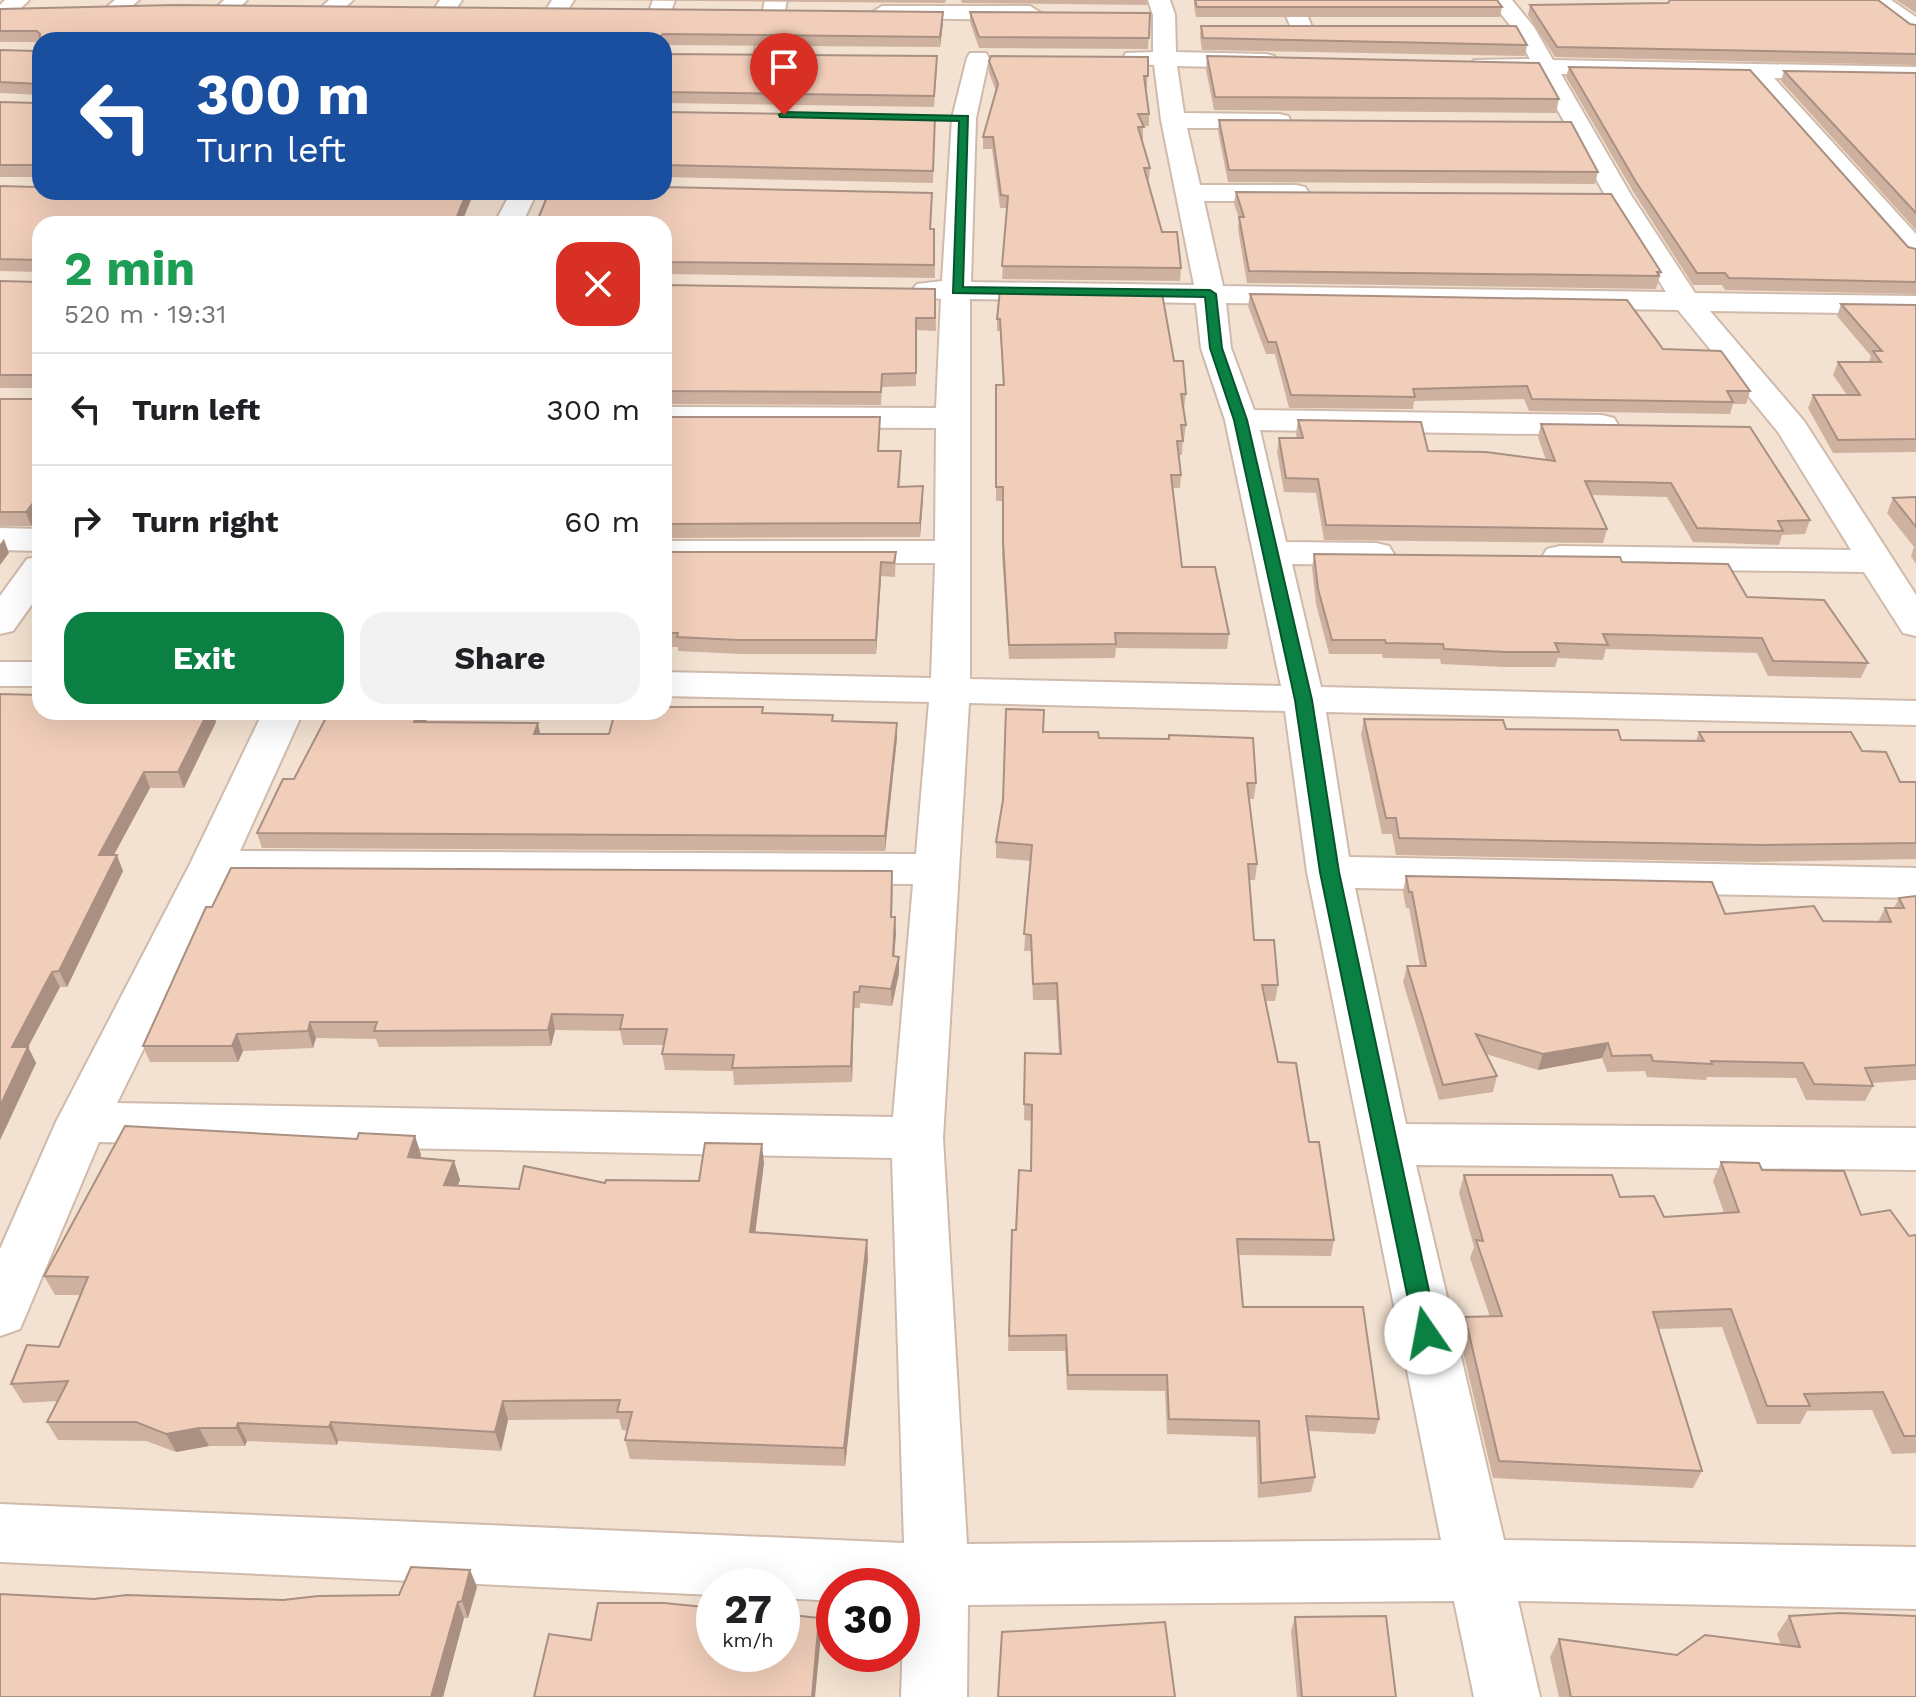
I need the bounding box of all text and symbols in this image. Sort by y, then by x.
pin [750,33,818,115]
icon: arrive [762,45,806,89]
text: 300 m [196,62,370,128]
icon: left [64,64,168,168]
text: Turn left [196,129,346,171]
text: 2 min [64,240,195,297]
button: close [556,242,640,326]
text: 520 m · 19:31 [64,299,226,329]
icon: left [64,387,108,431]
text: Turn left [132,392,260,427]
text: 300 m [546,392,640,427]
icon: right [64,499,108,543]
text: Turn right [132,504,278,539]
text: 60 m [564,504,640,539]
button: Exit [64,612,344,704]
button: Share [360,612,640,704]
position arrow [1384,1291,1468,1375]
speed limit sign: 30 [816,1568,920,1672]
text: 27 [724,1586,772,1633]
text: km/h [722,1628,774,1652]

